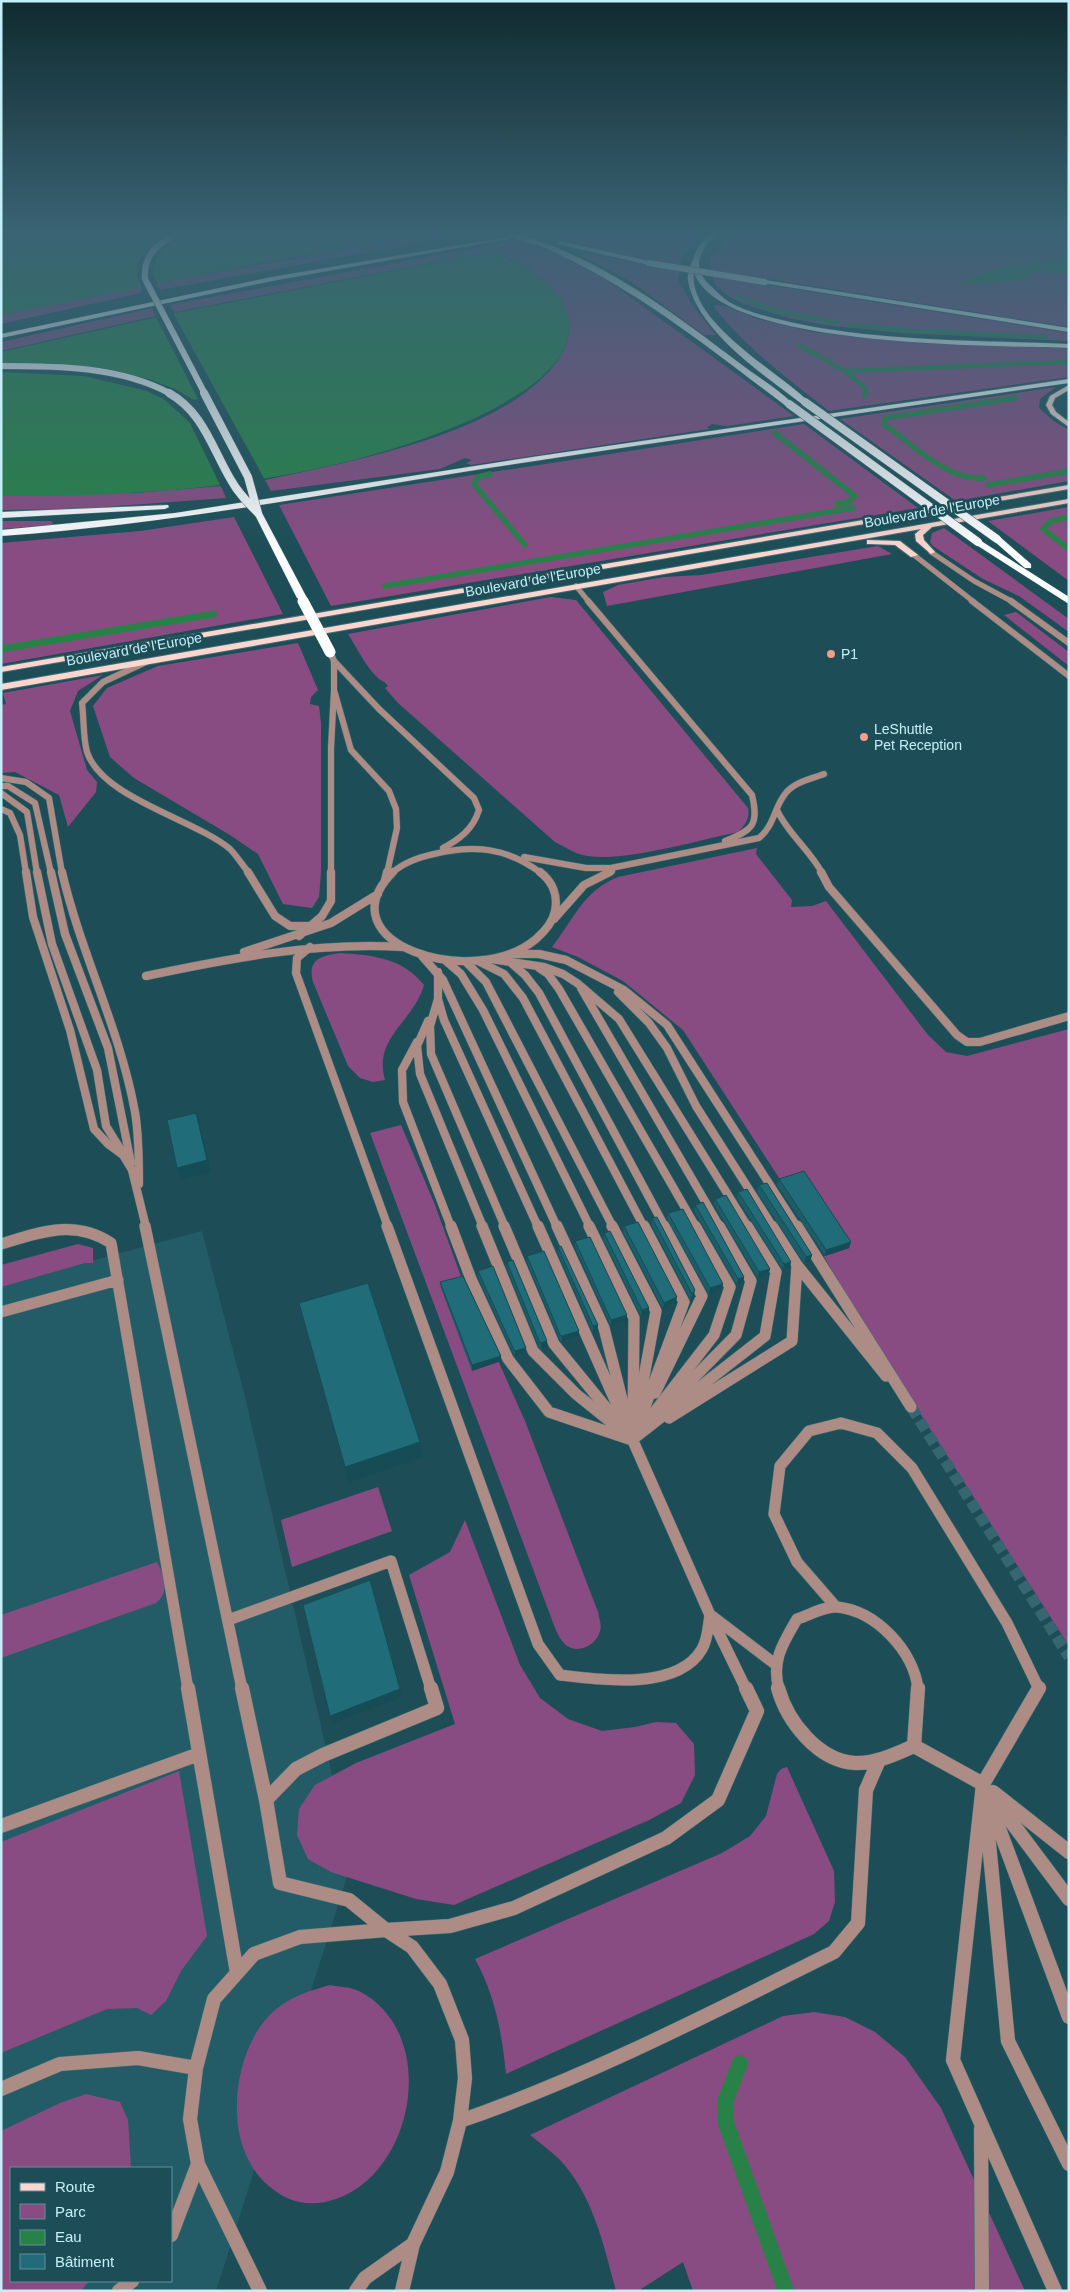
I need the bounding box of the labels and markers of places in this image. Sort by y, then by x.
place label: P1 [841,646,858,662]
marker: P1 [825,648,837,660]
place label: LeShuttle Pet Reception [874,721,962,753]
marker: LeShuttle Pet Reception [858,731,870,743]

